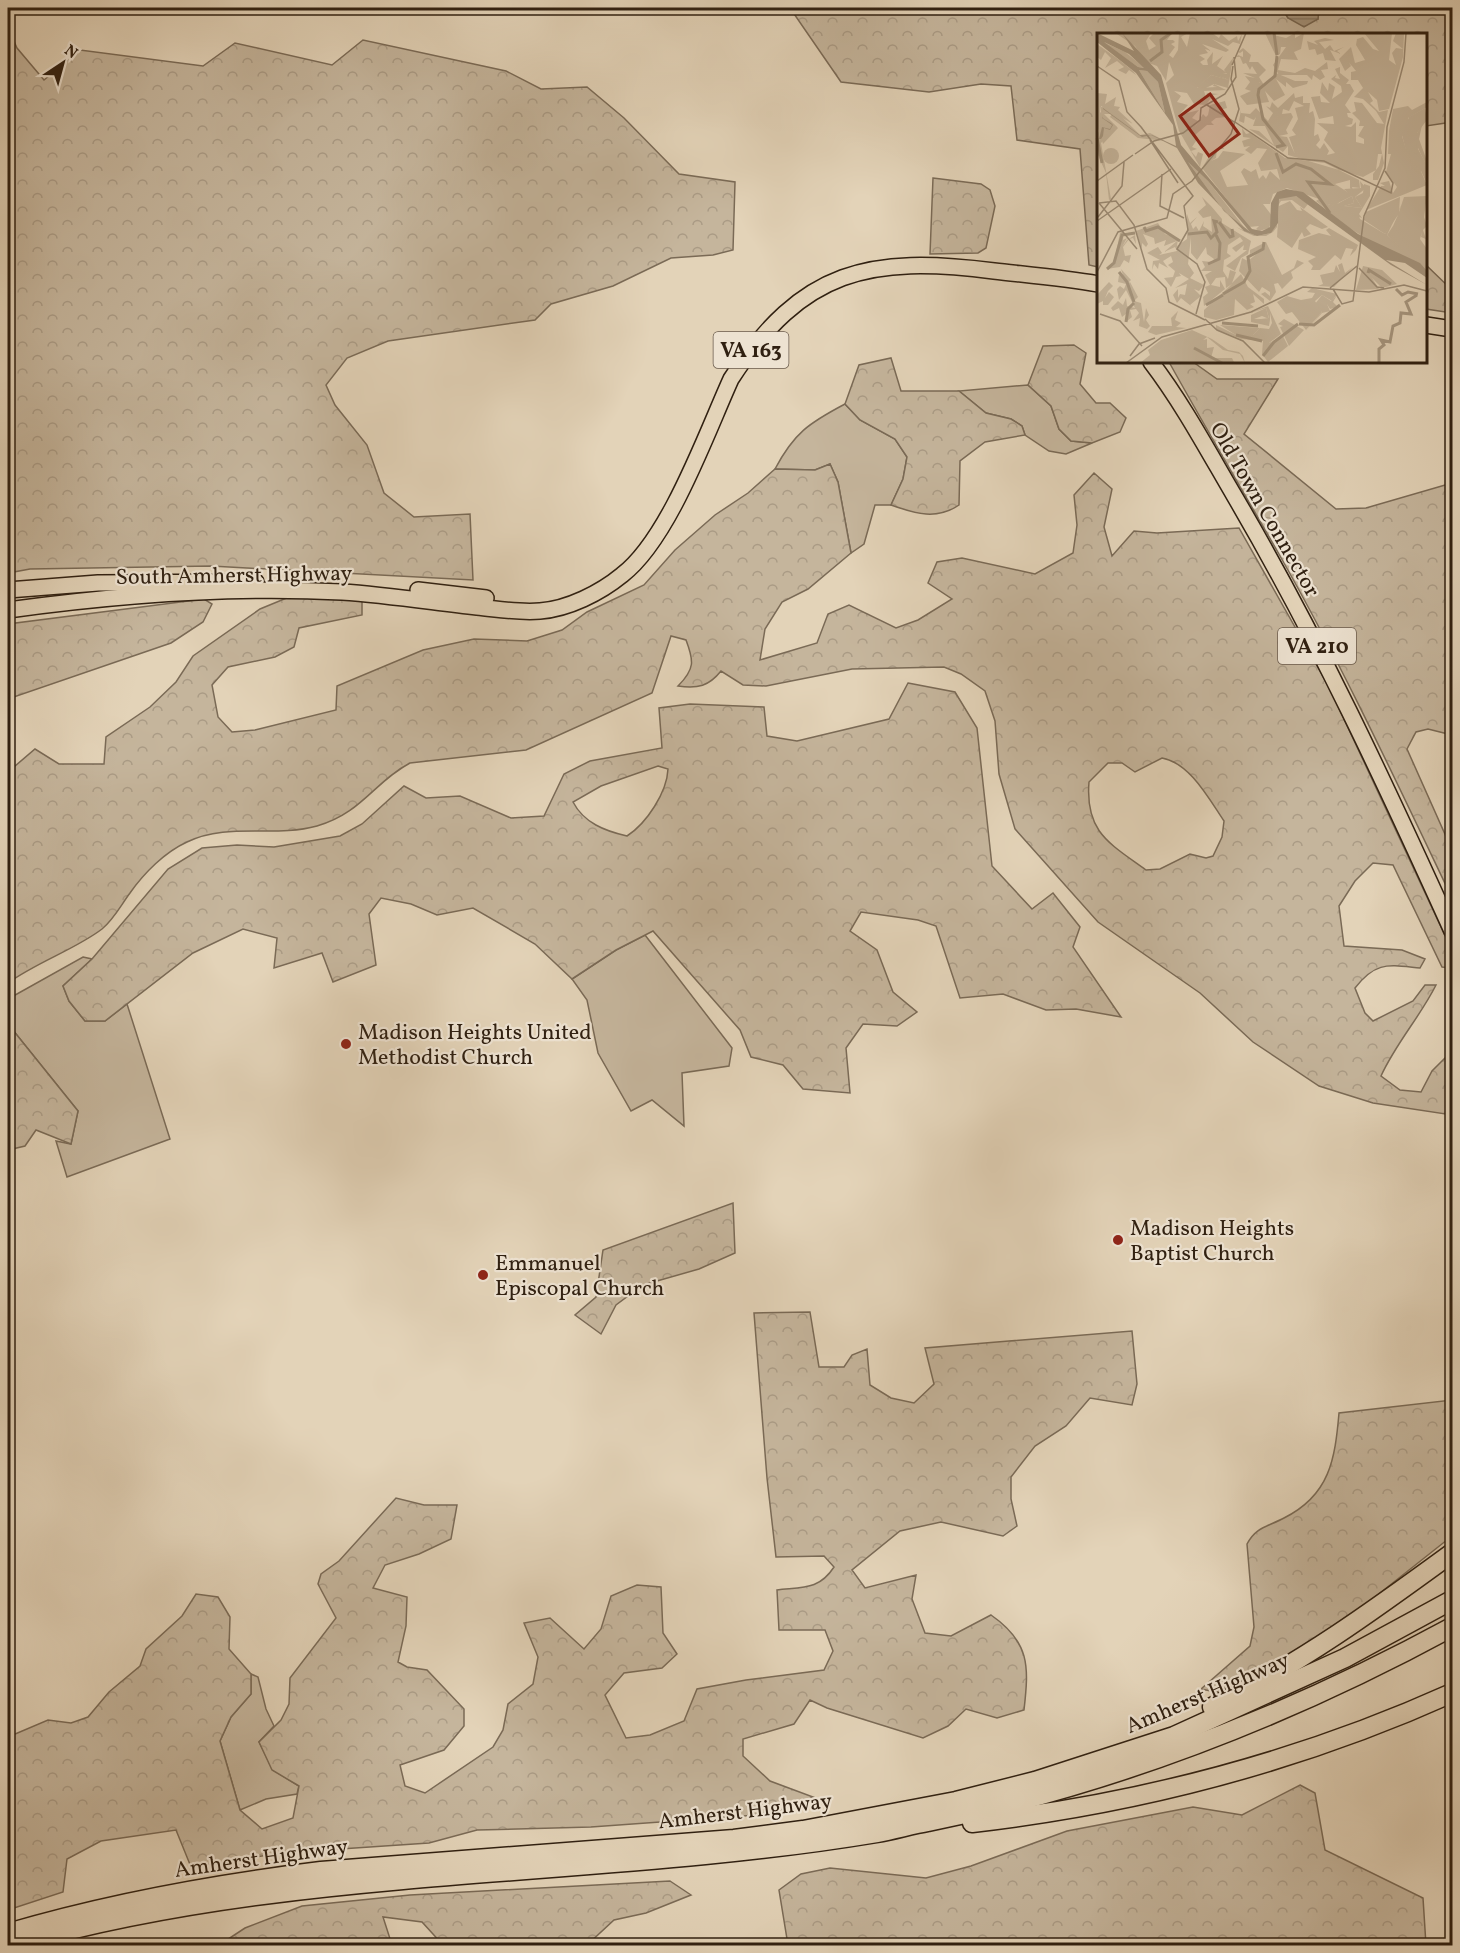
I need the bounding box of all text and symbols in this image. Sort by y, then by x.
north arrow [33,33,93,93]
inset map [1097,33,1427,363]
text: N [59,40,82,65]
road number: VA 163 [714,332,789,368]
street label: Old Town Connector [1201,417,1327,603]
street label: South Amherst Highway [115,559,353,594]
road number: VA 210 [1278,628,1356,664]
place label: Madison Heights United Methodist Church [358,1018,592,1074]
marker: Madison Heights United Methodist Church [339,1037,353,1051]
place label: Madison Heights Baptist Church [1130,1214,1294,1270]
marker: Madison Heights Baptist Church [1111,1233,1125,1247]
place label: Emmanuel Episcopal Church [495,1249,664,1305]
marker: Emmanuel Episcopal Church [476,1268,490,1282]
street label: Amherst Highway [1121,1646,1295,1743]
street label: Amherst Highway [656,1786,834,1839]
street label: Amherst Highway [172,1832,350,1887]

